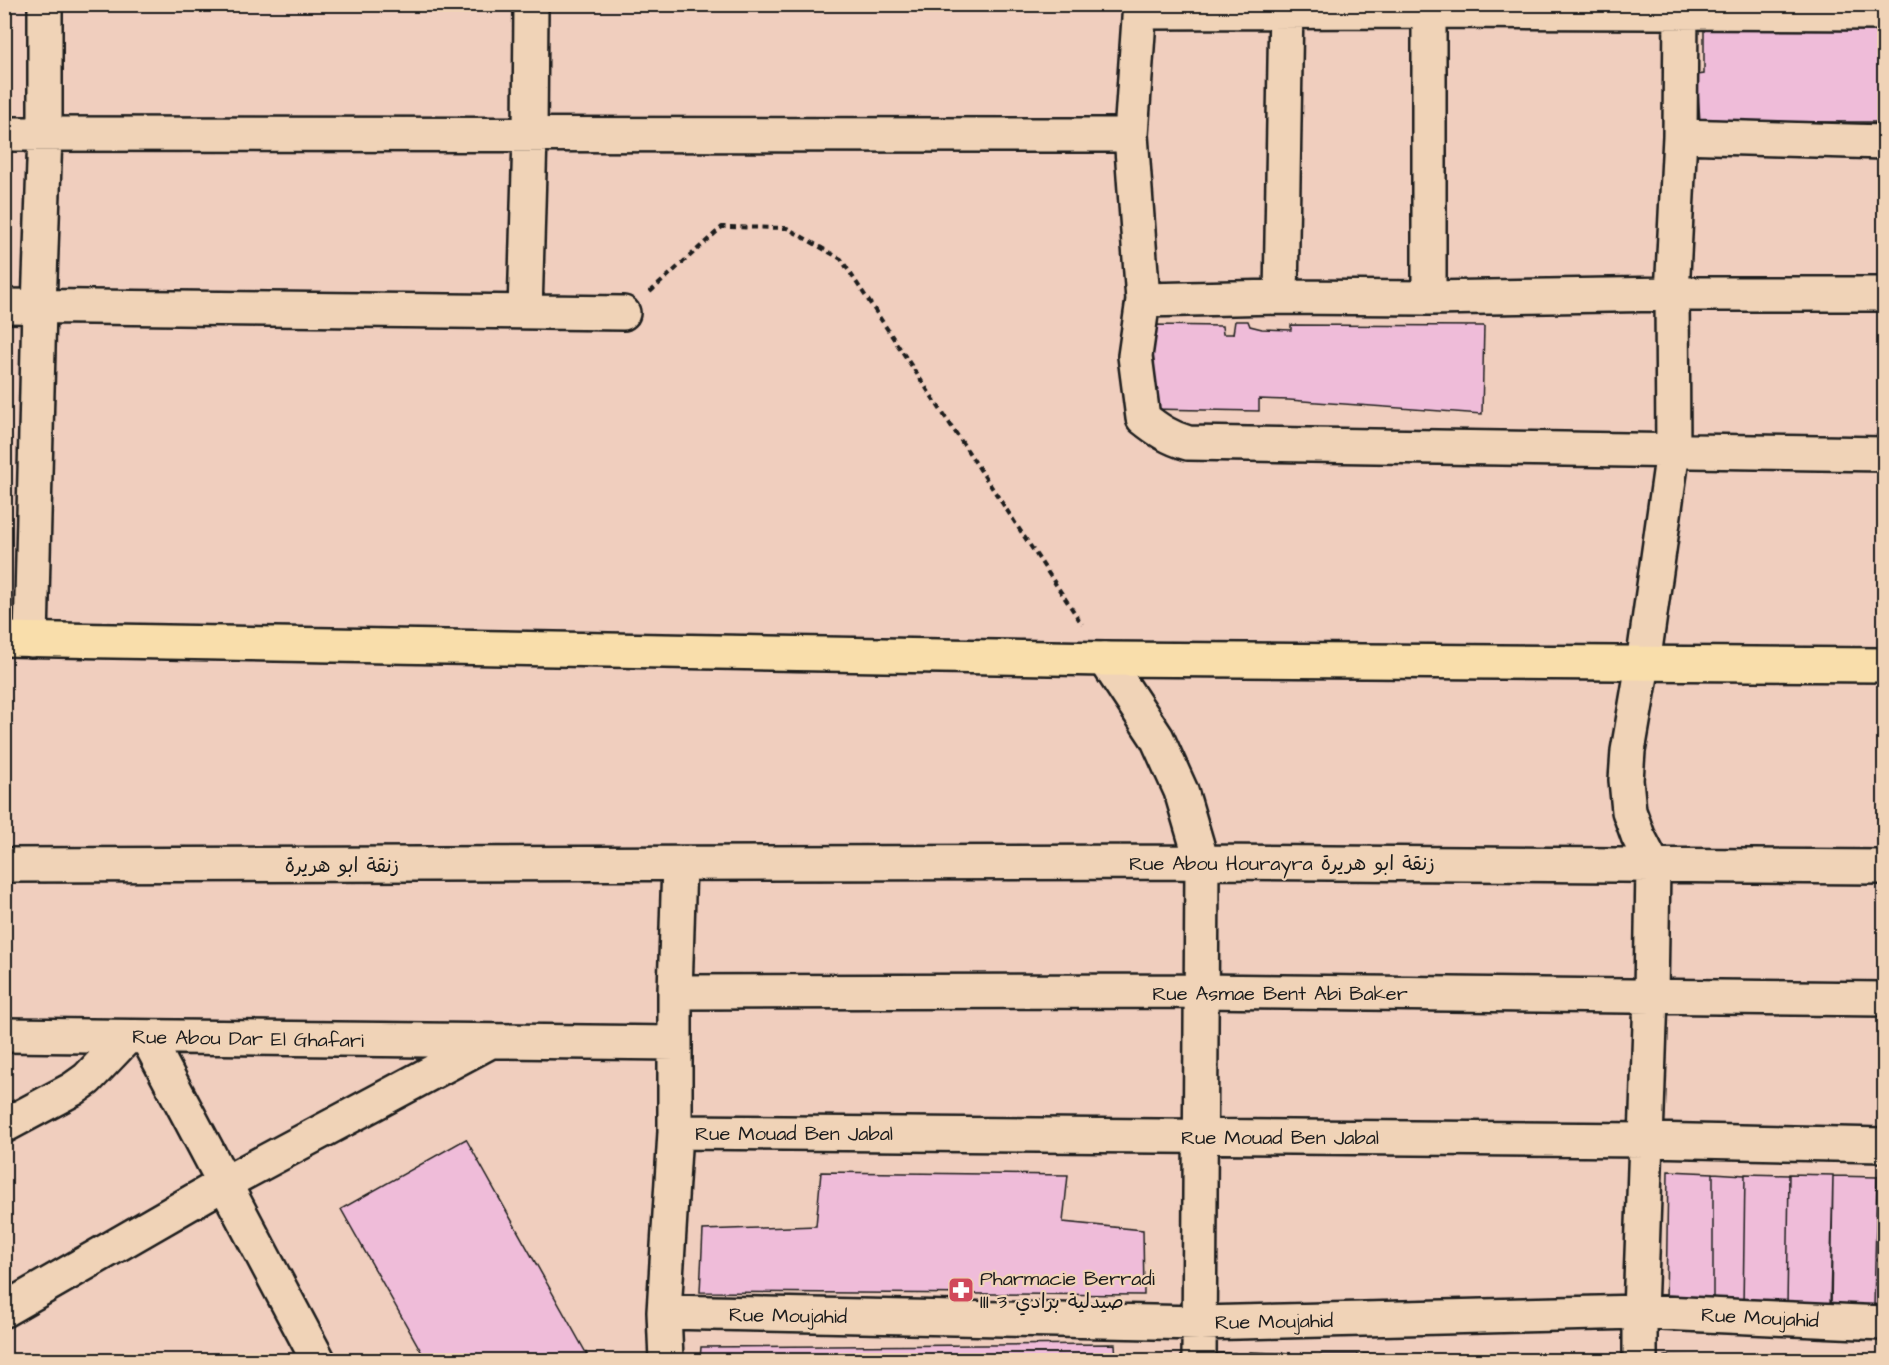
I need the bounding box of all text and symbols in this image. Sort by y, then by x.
street label: Rue Abou Hourayra زنقة ابو هريرة [1129,850,1435,879]
street label: زنقة ابو هريرة [285,852,399,880]
street label: Rue Asmae Bent Abi Baker [1152,980,1408,1008]
street label: Rue Abou Dar El Ghafari [132,1023,364,1055]
street label: Rue Mouad Ben Jabal [695,1120,893,1148]
street label: Rue Mouad Ben Jabal [1181,1124,1379,1152]
place label: Pharmacie Berradi III صيدلية برادي 3 [980,1265,1155,1316]
pharmacy icon: Pharmacie Berradi III صيدلية برادي 3 [946,1275,976,1305]
street label: Rue Moujahid [729,1301,847,1331]
street label: Rue Moujahid [1700,1301,1820,1335]
street label: Rue Moujahid [1215,1307,1333,1337]

